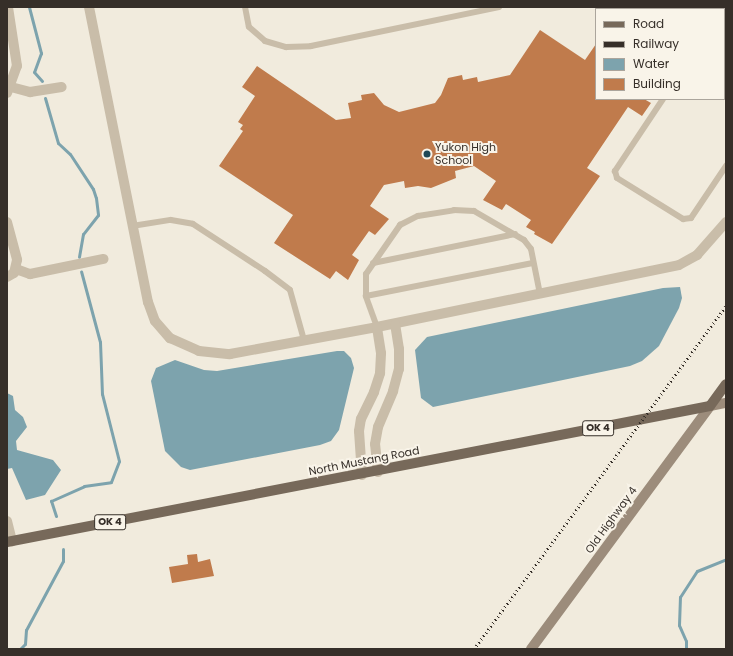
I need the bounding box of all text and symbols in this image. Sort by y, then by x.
legend [595,8,725,100]
text: Road [633,15,664,32]
text: Railway [633,35,679,52]
text: Water [633,55,669,72]
text: Building [633,75,681,92]
place label: Yukon High School [435,141,496,167]
marker: Yukon High School [422,149,432,159]
road number: OK 4 [582,420,614,436]
street label: North Mustang Road [307,444,421,478]
street label: Old Highway 4 [582,484,640,556]
road number: OK 4 [94,514,126,530]

